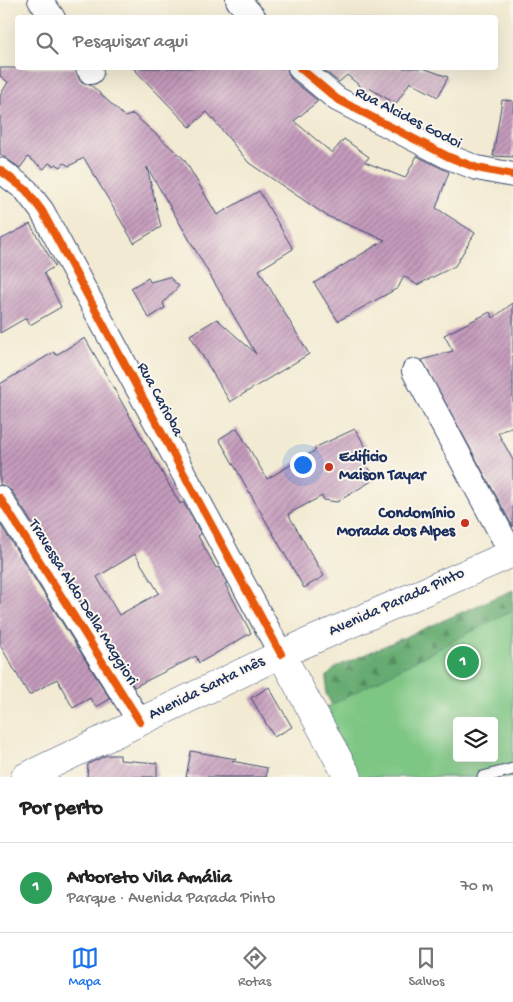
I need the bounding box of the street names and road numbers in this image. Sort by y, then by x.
street label: Rua Alcides Godoi [351,84,465,154]
street label: Rua Carioba [132,360,187,441]
street label: Travessa Aldo Della Maggiori [22,516,141,690]
street label: Avenida Parada Pinto [326,564,468,642]
street label: Avenida Santa Inês [146,652,269,725]

